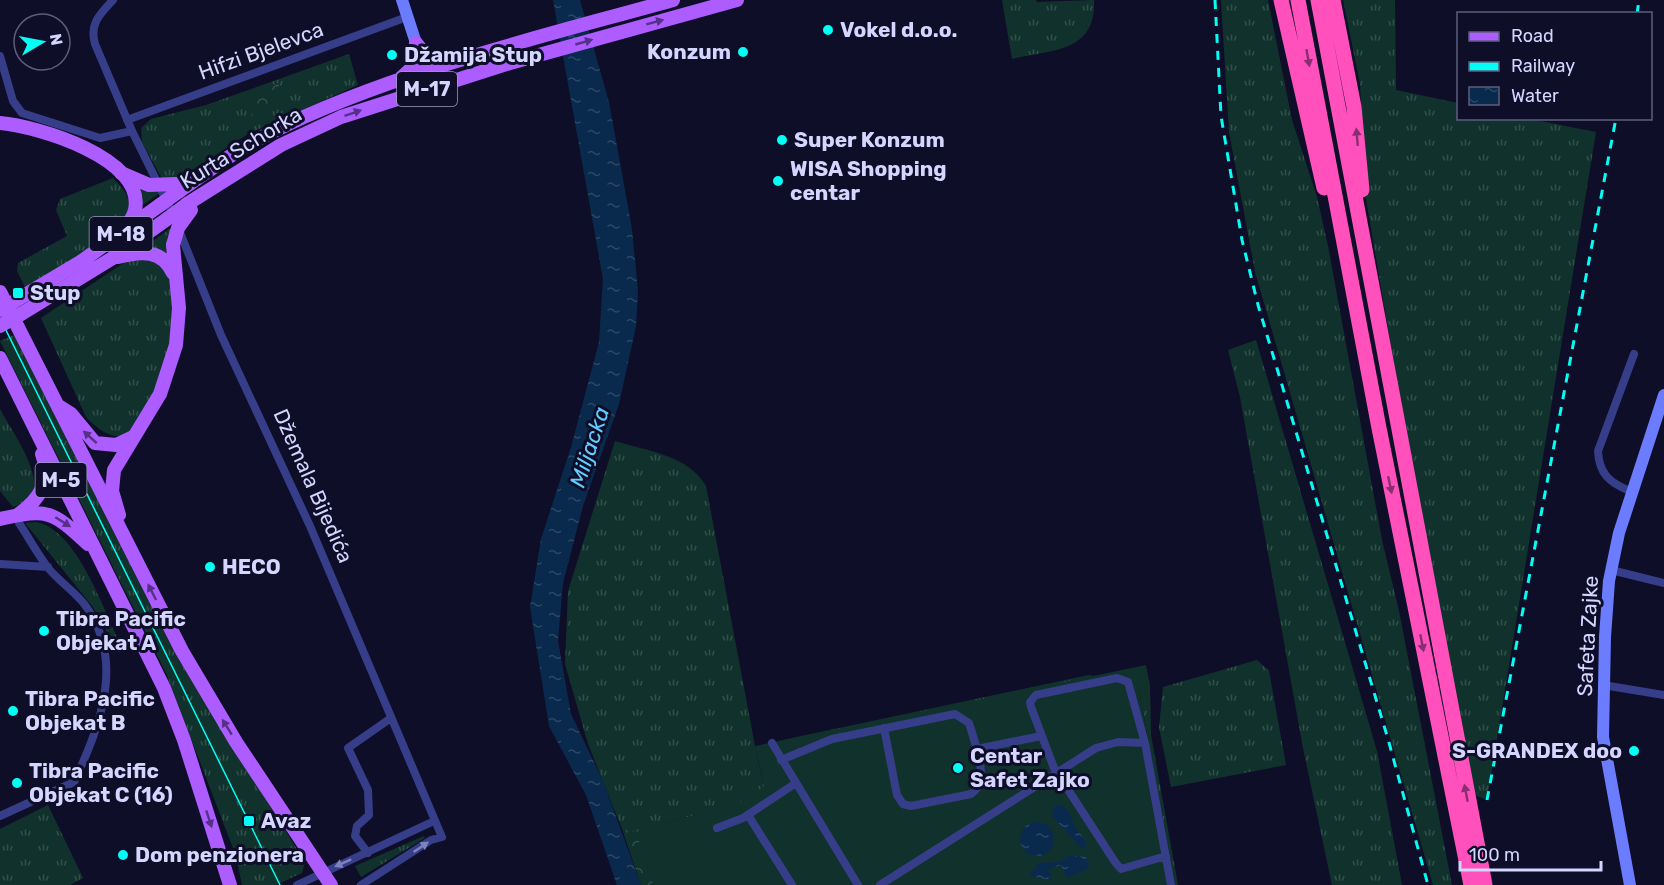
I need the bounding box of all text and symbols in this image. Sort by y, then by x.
north arrow [12,12,72,72]
legend [1457,12,1652,120]
street label: Hifzi Bjelevca [195,16,327,85]
one-way arrow [646,17,664,27]
place label: Vokel d.o.o. [840,17,957,42]
marker: Vokel d.o.o. [821,23,835,37]
text: Road [1511,25,1554,47]
text: N [46,32,67,47]
one-way arrow [575,37,593,46]
place label: Konzum [647,39,731,64]
place label: Džamija Stup [404,42,542,67]
marker: Konzum [736,45,750,59]
marker: Džamija Stup [385,48,399,62]
one-way arrow [1304,48,1313,67]
text: Railway [1511,55,1575,77]
road number: M-17 [397,72,457,106]
text: Water [1511,85,1559,107]
street label: Kurta Schorka [175,101,306,194]
one-way arrow [344,107,362,117]
place label: Super Konzum [794,127,945,152]
one-way arrow [1352,128,1362,147]
marker: Super Konzum [775,133,789,147]
place label: WISA Shopping centar [790,156,947,205]
marker: WISA Shopping centar [771,174,785,188]
road number: M-18 [90,217,152,251]
place label: Stup [30,280,80,305]
marker: Stup [11,286,25,300]
water label: Miljacka [564,403,615,491]
street label: Džemala Bijedića [268,405,359,567]
one-way arrow [83,431,98,444]
road number: M-5 [36,463,86,497]
one-way arrow [1386,476,1396,494]
one-way arrow [55,516,71,527]
place label: HECO [222,554,281,579]
marker: HECO [203,560,217,574]
street label: Safeta Zajke [1572,575,1603,697]
one-way arrow [147,584,157,601]
place label: Tibra Pacific Objekat A [56,606,186,655]
marker: Tibra Pacific Objekat A [37,624,51,638]
one-way arrow [1418,634,1427,653]
place label: Tibra Pacific Objekat B [25,686,155,735]
marker: Tibra Pacific Objekat B [6,704,20,718]
one-way arrow [222,719,233,735]
place label: S-GRANDEX doo [1452,738,1622,763]
place label: Centar Safet Zajko [970,743,1090,792]
marker: S-GRANDEX doo [1627,744,1641,758]
place label: Tibra Pacific Objekat C (16) [29,758,173,807]
marker: Centar Safet Zajko [951,761,965,775]
marker: Tibra Pacific Objekat C (16) [10,776,24,790]
one-way arrow [1461,784,1470,803]
place label: Avaz [261,808,311,833]
one-way arrow [205,810,214,828]
marker: Avaz [242,814,256,828]
scale bar [1460,834,1601,872]
place label: Dom penzionera [135,842,304,867]
one-way arrow [413,842,429,853]
text: 100 m [1469,844,1520,866]
marker: Dom penzionera [116,848,130,862]
one-way arrow [335,859,352,868]

